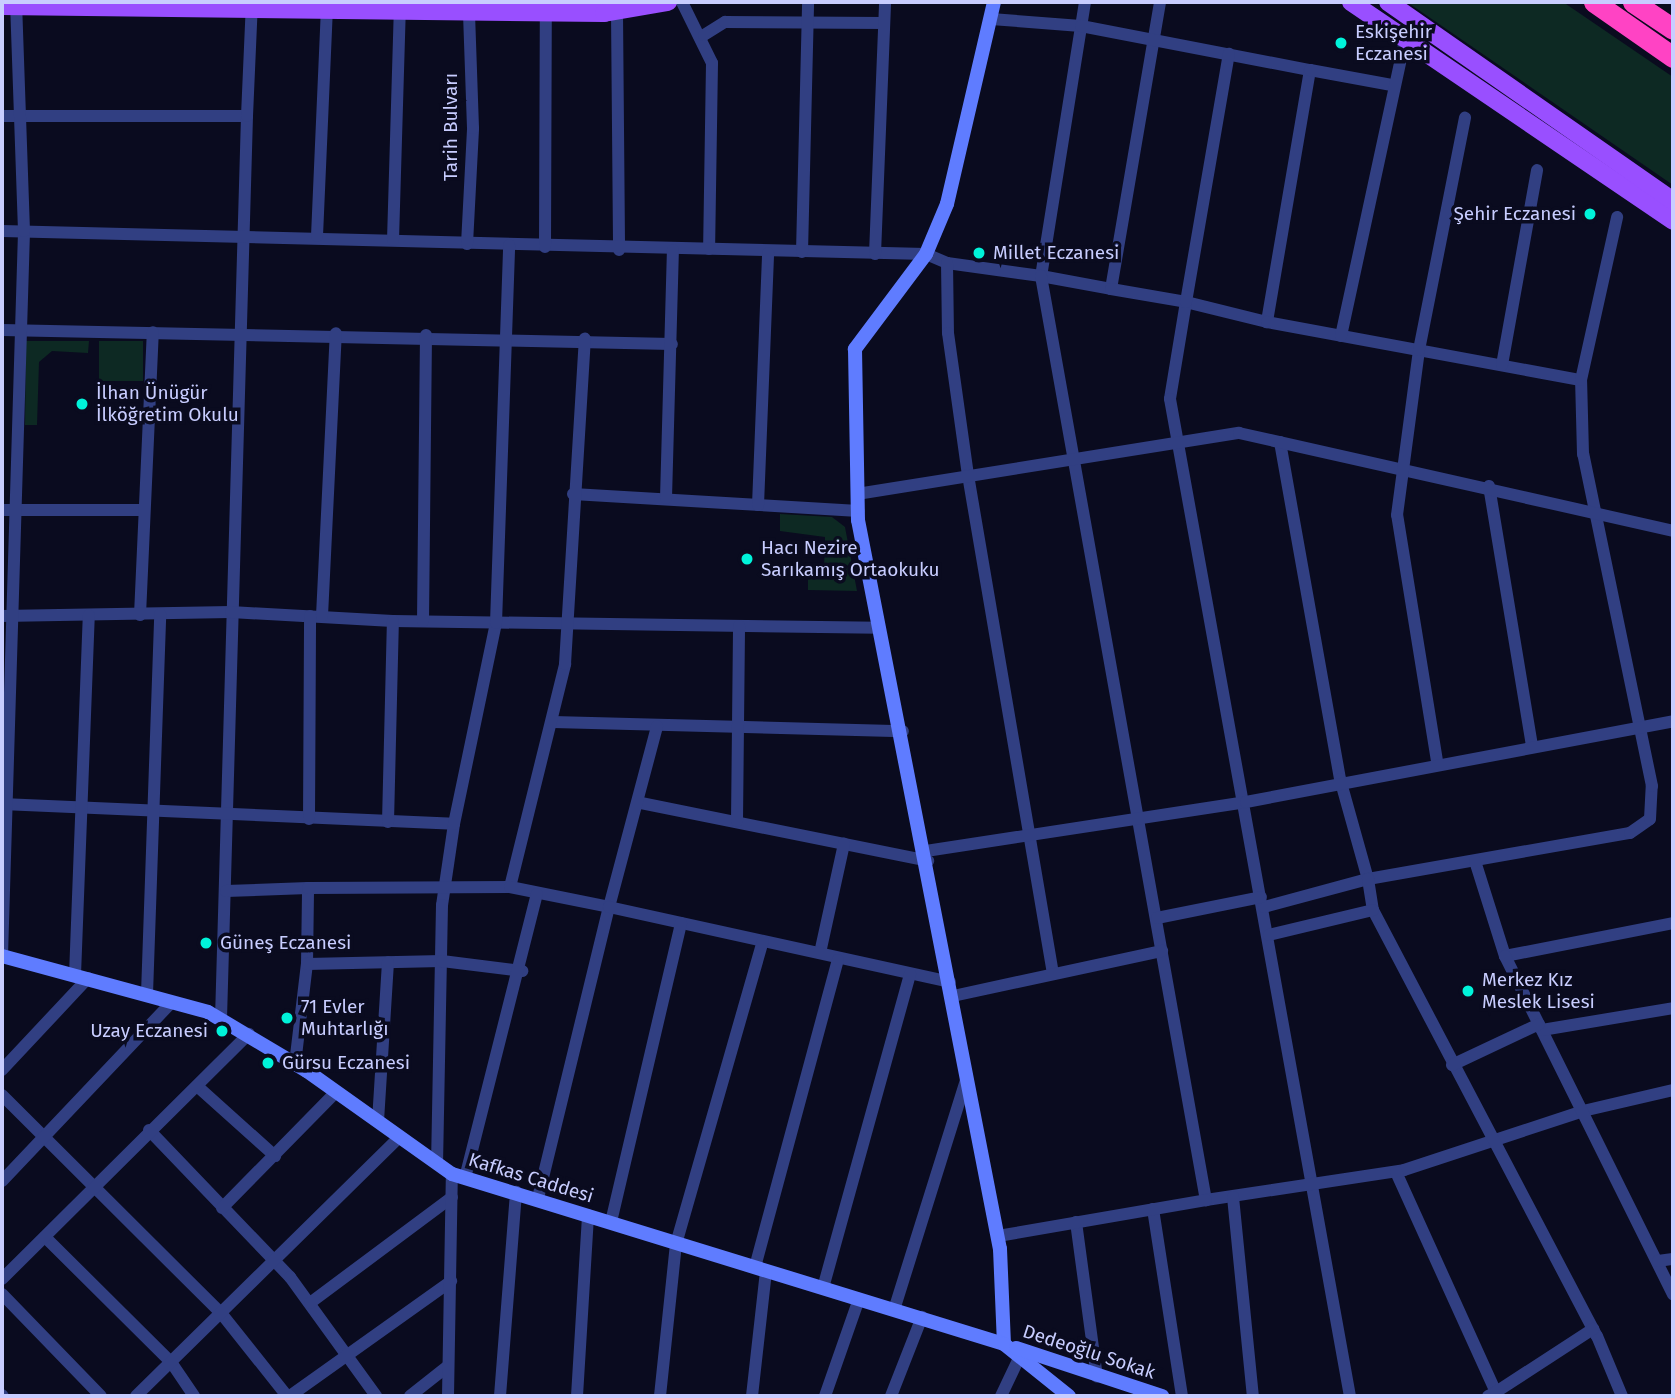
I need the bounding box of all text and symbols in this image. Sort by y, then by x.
place label: Eskişehir Eczanesi [1355,21,1432,65]
marker: Eskişehir Eczanesi [1333,35,1349,51]
street label: Tarih Bulvarı [440,73,462,181]
place label: Şehir Eczanesi [1453,203,1576,225]
marker: Şehir Eczanesi [1582,206,1598,222]
place label: Millet Eczanesi [993,242,1119,264]
marker: Millet Eczanesi [971,245,987,261]
place label: İlhan Ünügür İlköğretim Okulu [96,382,239,426]
marker: İlhan Ünügür İlköğretim Okulu [74,396,90,412]
place label: Hacı Nezire Sarıkamış Ortaokuku [761,537,940,581]
marker: Hacı Nezire Sarıkamış Ortaokuku [739,551,755,567]
place label: Güneş Eczanesi [220,932,351,954]
marker: Güneş Eczanesi [198,935,214,951]
place label: Merkez Kız Meslek Lisesi [1482,969,1595,1013]
marker: Merkez Kız Meslek Lisesi [1460,983,1476,999]
place label: 71 Evler Muhtarlığı [301,996,389,1040]
marker: 71 Evler Muhtarlığı [279,1010,295,1026]
place label: Uzay Eczanesi [90,1020,208,1042]
marker: Uzay Eczanesi [214,1023,230,1039]
place label: Gürsu Eczanesi [282,1052,410,1074]
marker: Gürsu Eczanesi [260,1055,276,1071]
street label: Kafkas Caddesi [466,1148,596,1208]
street label: Dedeoğlu Sokak [1020,1320,1158,1384]

